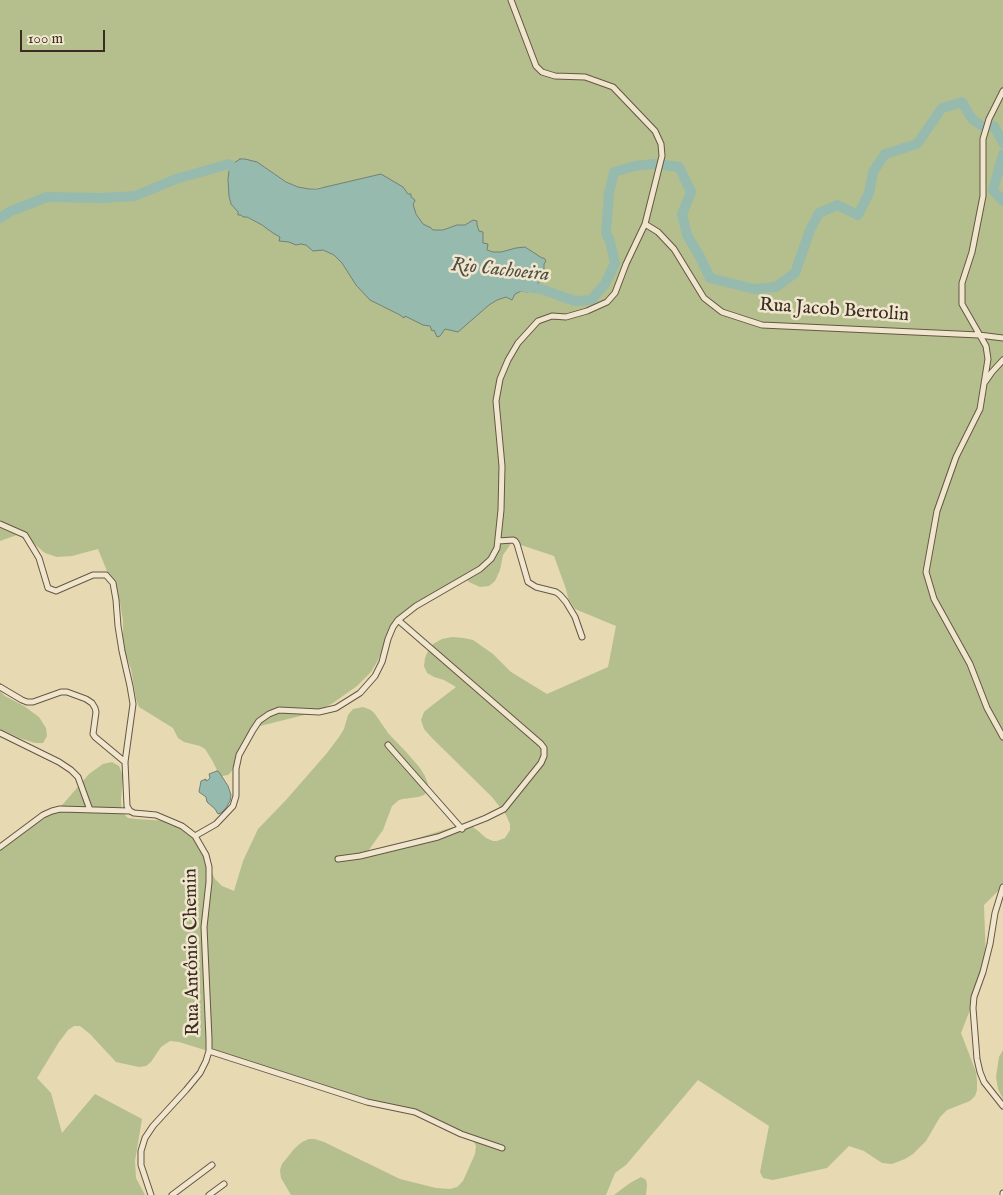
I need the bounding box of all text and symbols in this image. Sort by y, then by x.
scale bar [22,20,108,52]
text: 100 m [28,29,63,48]
water label: Rio Cachoeira [450,254,550,288]
street label: Rua Jacob Bertolin [758,294,910,328]
street label: Rua Antônio Chemin [180,868,206,1036]

